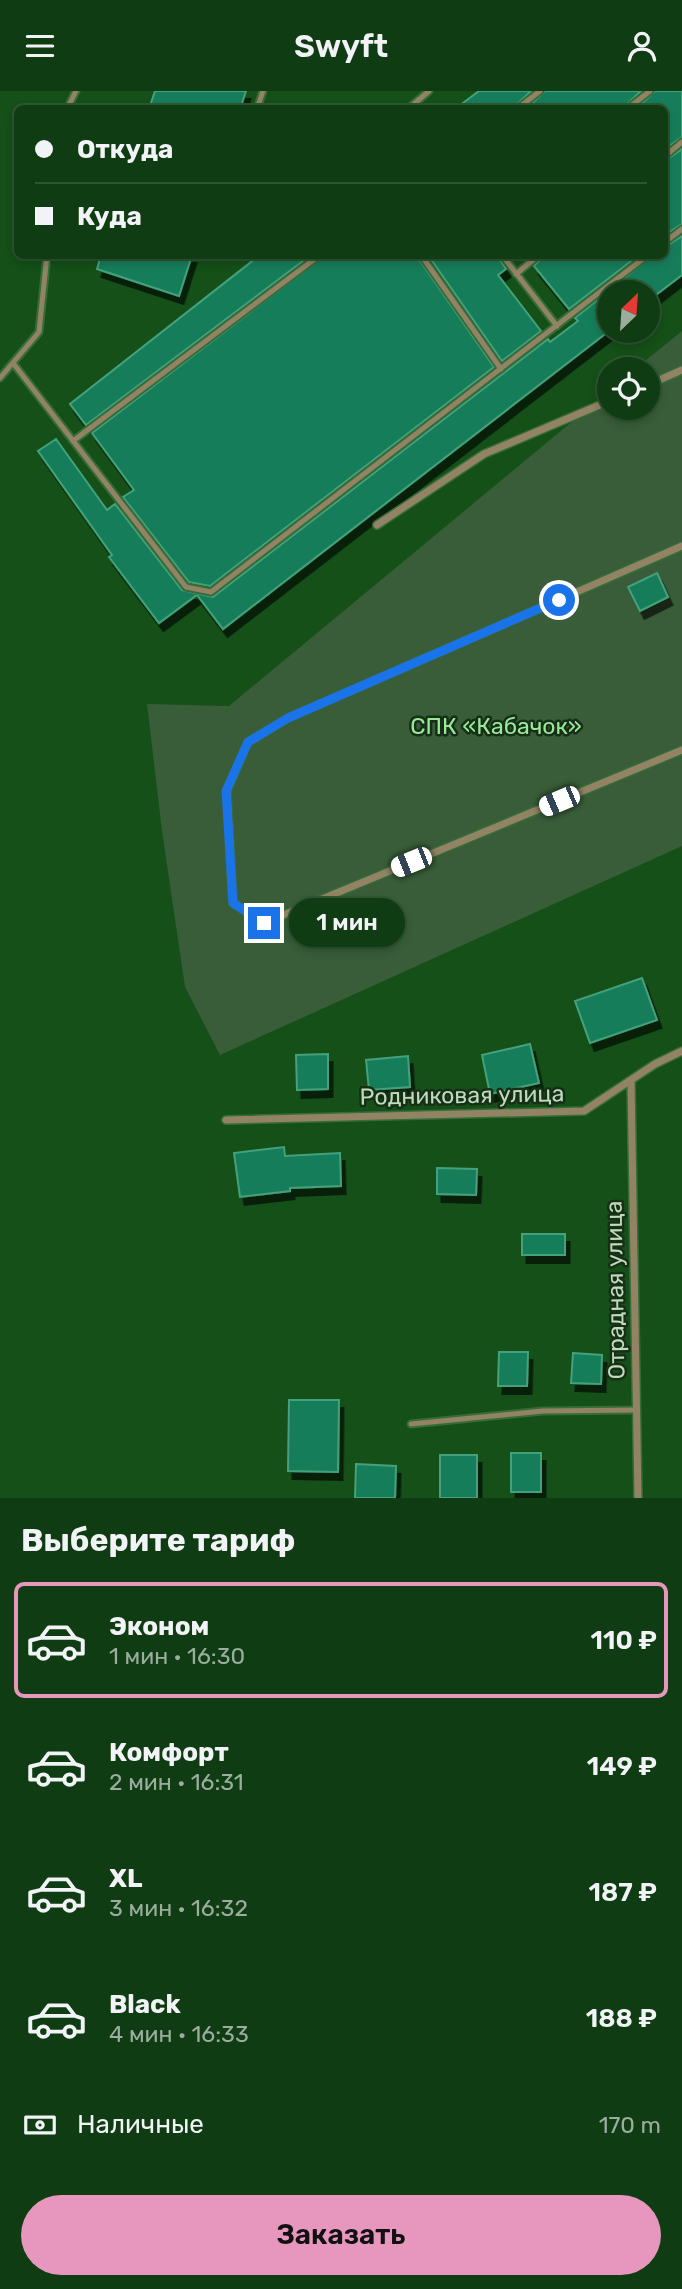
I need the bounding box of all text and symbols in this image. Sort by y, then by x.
icon: menu [21,27,59,65]
text: Swyft [294,27,388,65]
icon: person [623,27,661,65]
text: Откуда [77,134,173,165]
text: Куда [77,201,142,232]
north arrow [597,280,660,343]
map controls [597,280,660,420]
button: locate [597,357,660,420]
route start [543,584,575,616]
park label: СПК «Кабачок» [410,712,582,740]
car [536,783,583,819]
car [388,844,435,880]
callout: 1 мин [288,899,404,947]
route end [248,907,280,939]
text: 1 мин [316,908,378,936]
street label: Родниковая улица [359,1079,565,1111]
street label: Отрадная улица [599,1200,631,1380]
text: Выберите тариф [21,1521,295,1559]
icon: car [25,1609,88,1672]
text: Эконом [109,1611,209,1642]
text: 110 ₽ [591,1625,657,1656]
text: 1 мин · 16:30 [109,1642,245,1670]
icon: car [25,1735,88,1798]
text: Комфорт [109,1737,229,1768]
text: 149 ₽ [587,1751,657,1782]
text: 2 мин · 16:31 [109,1768,244,1796]
icon: car [25,1861,88,1924]
text: XL [109,1863,142,1894]
text: 187 ₽ [589,1877,657,1908]
text: 3 мин · 16:32 [109,1894,248,1922]
icon: car [25,1987,88,2050]
text: Black [109,1989,181,2020]
text: 188 ₽ [586,2003,657,2034]
text: 4 мин · 16:33 [109,2020,249,2048]
icon: cash [21,2106,59,2144]
text: Наличные [77,2109,204,2140]
text: 170 m [599,2111,661,2139]
button: Заказать [21,2195,661,2275]

